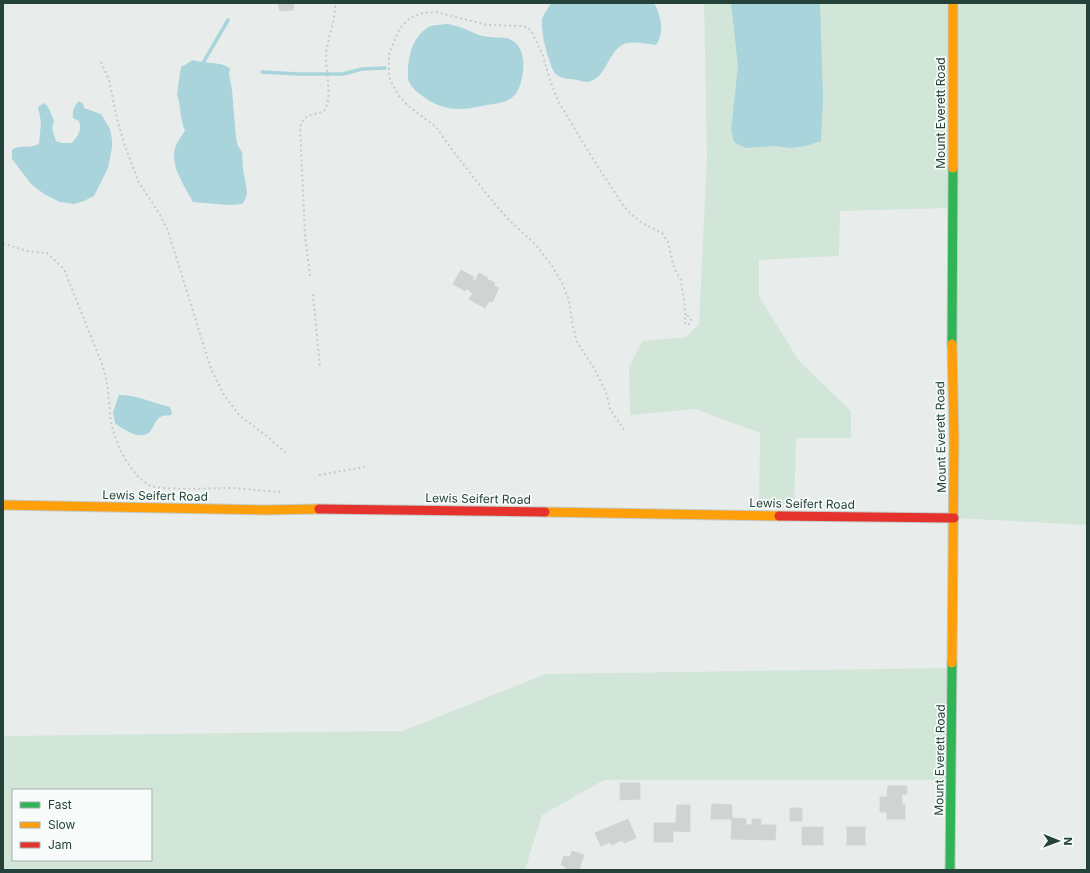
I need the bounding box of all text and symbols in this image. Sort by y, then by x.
street label: Mount Everett Road [933,57,948,169]
street label: Mount Everett Road [932,381,949,493]
street label: Lewis Seifert Road [102,487,208,504]
street label: Lewis Seifert Road [425,490,531,507]
street label: Lewis Seifert Road [749,495,855,512]
street label: Mount Everett Road [931,704,948,816]
legend [12,789,152,861]
text: Fast [48,797,72,812]
text: Slow [48,817,76,832]
north arrow [1038,821,1078,861]
text: Jam [48,837,72,852]
text: N [1061,837,1075,845]

